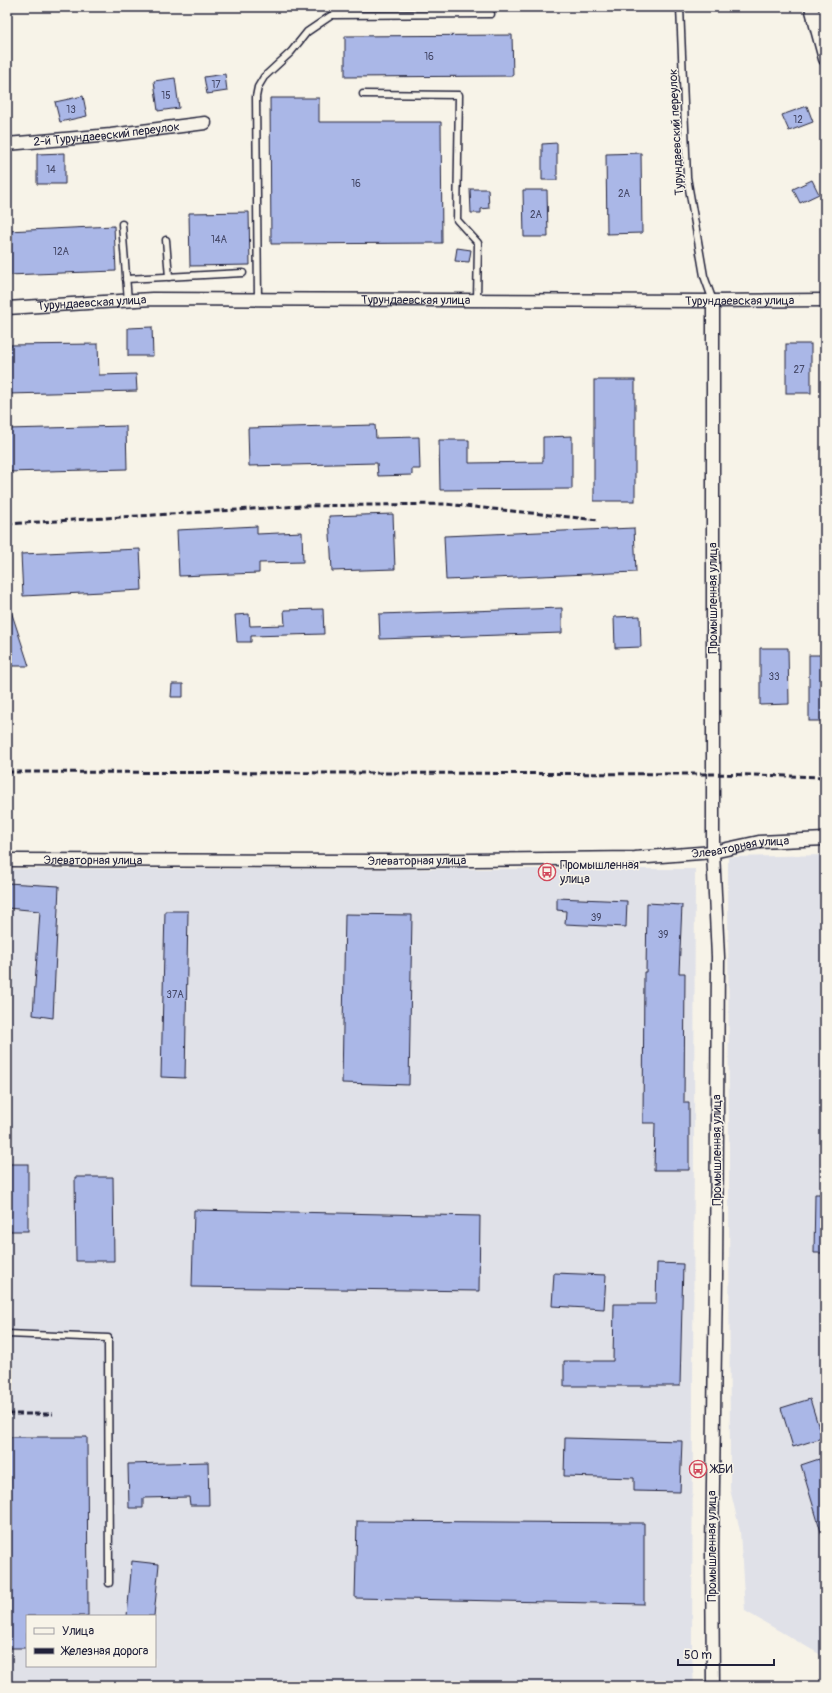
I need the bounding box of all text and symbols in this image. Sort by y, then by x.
house number: 16 [424,51,434,63]
street label: Турундаевский переулок [666,68,687,196]
house number: 17 [211,79,221,91]
house number: 15 [161,90,171,102]
house number: 13 [66,104,76,116]
house number: 12 [793,114,803,126]
street label: 2-й Турундаевский переулок [33,119,181,150]
house number: 14 [46,164,56,176]
house number: 16 [351,178,361,190]
house number: 2А [618,188,631,200]
house number: 2А [530,209,543,221]
house number: 14А [211,234,228,246]
house number: 12А [53,246,70,258]
street label: Турундаевская улица [37,292,147,314]
street label: Турундаевская улица [361,293,471,308]
street label: Турундаевская улица [685,293,795,309]
house number: 27 [794,364,805,376]
street label: Промышленная улица [706,542,721,654]
house number: 33 [768,671,780,683]
street label: Элеваторная улица [691,834,790,862]
street label: Элеваторная улица [44,853,143,868]
street label: Элеваторная улица [368,853,467,869]
place label: Промышленная улица [559,858,639,887]
bus stop icon: Промышленная улица [537,862,557,882]
house number: 39 [591,912,601,924]
house number: 39 [658,929,668,941]
house number: 37А [166,989,184,1001]
street label: Промышленная улица [710,1094,725,1206]
bus stop icon: ЖБИ [688,1459,708,1479]
place label: ЖБИ [709,1462,733,1477]
street label: Промышленная улица [705,1490,720,1602]
legend [26,1615,156,1667]
text: Улица [62,1624,94,1639]
scale bar [678,1641,774,1667]
text: Железная дорога [60,1644,149,1659]
text: 50 m [684,1648,712,1663]

